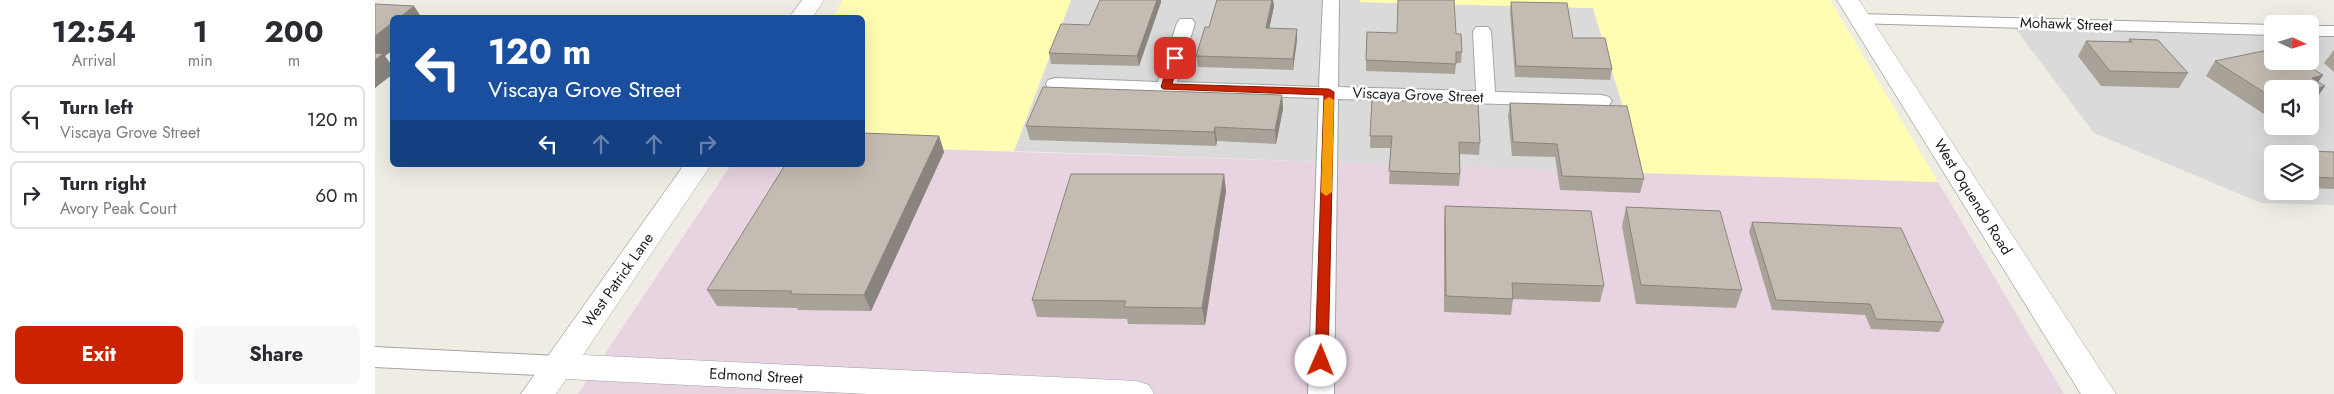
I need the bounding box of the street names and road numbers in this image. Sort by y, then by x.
street label: Mohawk Street [2019,11,2113,37]
street label: Viscaya Grove Street [1352,82,1484,108]
street label: West Oquendo Road [1928,135,2018,259]
street label: West Patrick Lane [577,228,659,332]
street label: Edmond Street [709,363,804,389]

